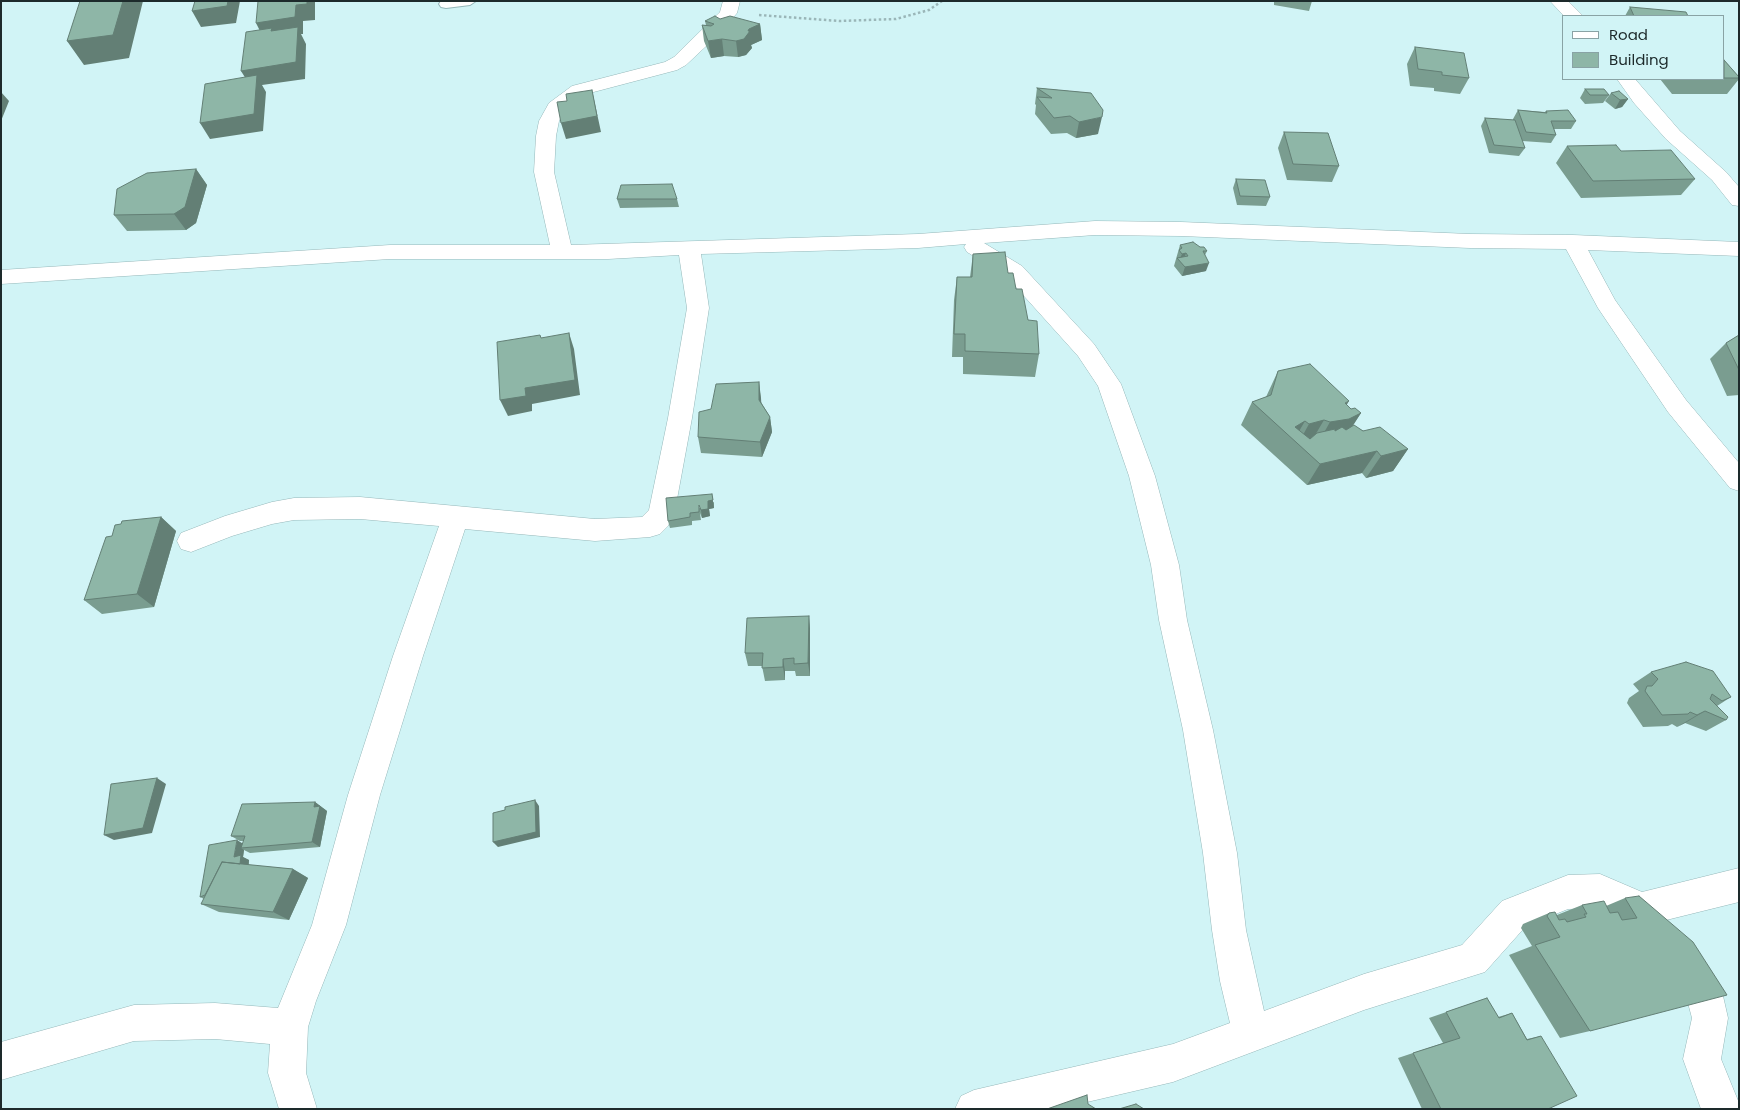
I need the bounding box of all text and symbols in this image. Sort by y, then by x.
legend [1562,15,1725,80]
text: Road [1609,24,1648,45]
text: Building [1609,49,1669,70]

